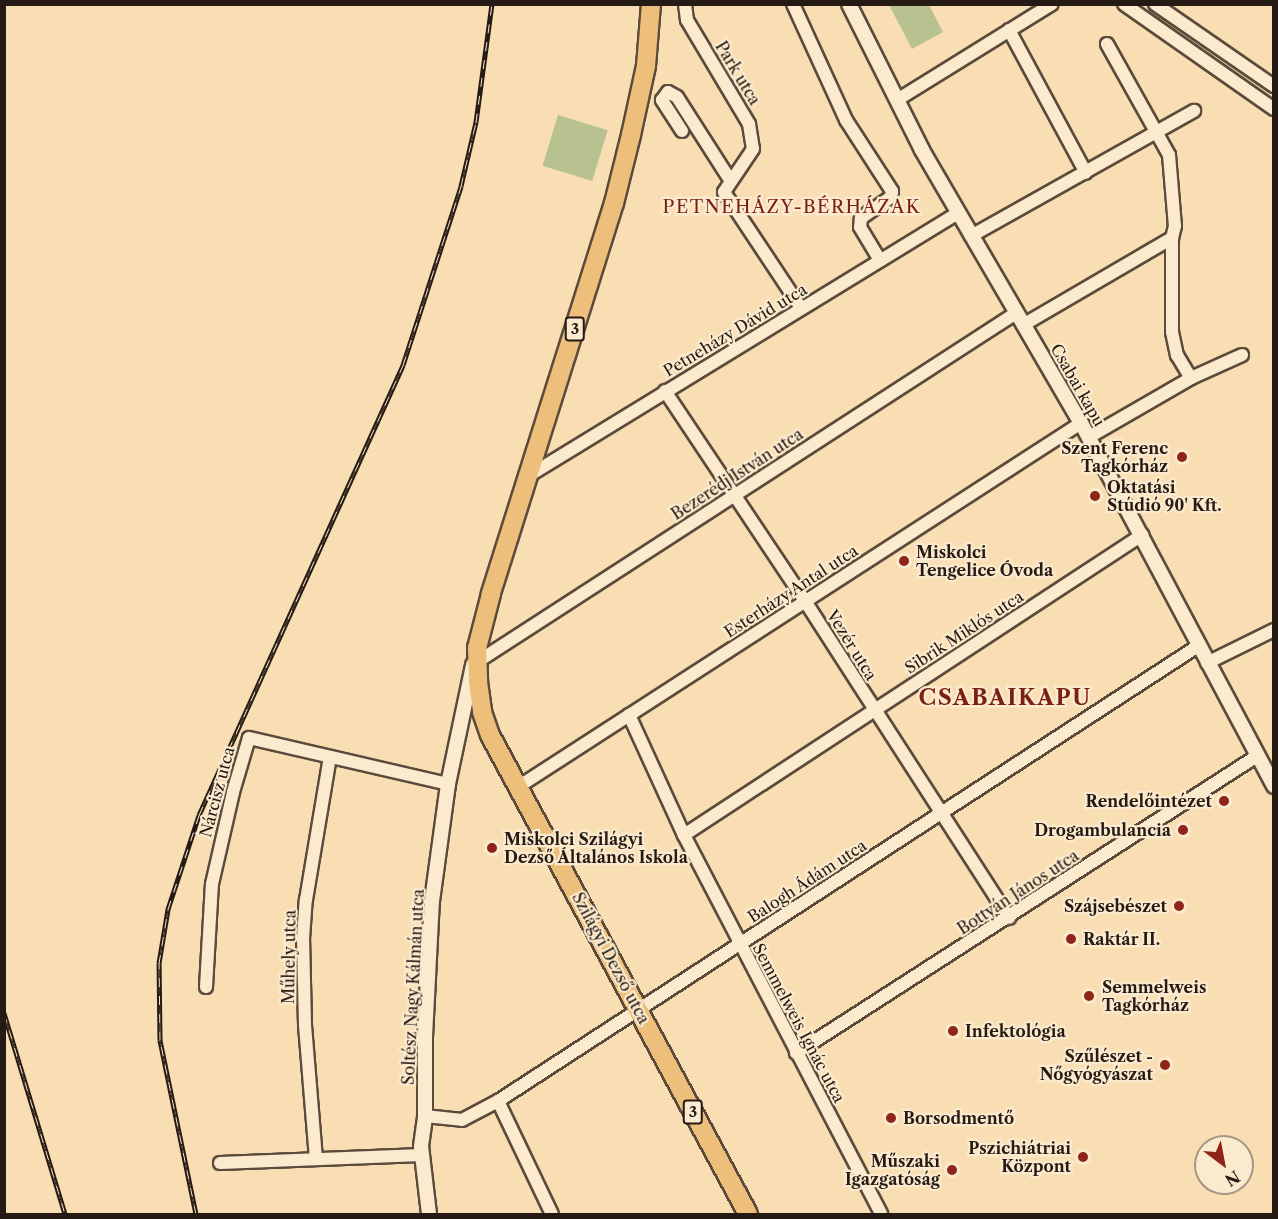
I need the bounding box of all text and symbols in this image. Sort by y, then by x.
street label: Park utca [711,37,765,109]
district label: PETNEHÁZY-BÉRHÁZAK [663,196,921,218]
street label: Petneházy Dávid utca [660,279,810,381]
road number: 3 [564,317,586,341]
street label: Csabai kapu [1047,340,1109,430]
street label: Bezerédj István utca [668,424,806,524]
place label: Szent Ferenc Tagkórház [1061,438,1168,476]
marker: Szent Ferenc Tagkórház [1173,448,1191,466]
place label: Oktatási Stúdió 90' Kft. [1107,477,1222,515]
marker: Oktatási Stúdió 90' Kft. [1088,489,1102,503]
street label: Esterházy Antal utca [720,540,862,642]
place label: Miskolci Tengelice Óvoda [916,542,1053,580]
marker: Miskolci Tengelice Óvoda [897,554,911,568]
street label: Sibrik Miklós utca [901,586,1027,678]
street label: Vezér utca [823,606,881,684]
district label: CSABAIKAPU [918,685,1092,711]
street label: Nárcisz utca [196,745,238,839]
place label: Rendelőintézet [1086,791,1212,811]
marker: Rendelőintézet [1217,794,1231,808]
place label: Drogambulancia [1034,820,1171,840]
marker: Drogambulancia [1176,823,1190,837]
place label: Miskolci Szilágyi Dezső Általános Iskola [504,829,689,867]
street label: Balogh Ádám utca [744,835,870,927]
marker: Miskolci Szilágyi Dezső Általános Iskola [485,841,499,855]
street label: Bottyán János utca [954,846,1082,938]
street label: Soltész Nagy Kálmán utca [398,888,428,1086]
street label: Szilágyi Dezső utca [568,889,654,1027]
place label: Szájsebészet [1064,896,1167,916]
marker: Szájsebészet [1172,899,1186,913]
street label: Műhely utca [279,910,299,1004]
place label: Raktár II. [1083,929,1160,949]
marker: Raktár II. [1064,932,1078,946]
street label: Semmelweis Ignác utca [749,940,849,1106]
place label: Semmelweis Tagkórház [1102,977,1206,1015]
marker: Semmelweis Tagkórház [1080,987,1098,1005]
place label: Infektológia [965,1021,1066,1041]
marker: Infektológia [946,1024,960,1038]
place label: Szűlészet - Nőgyógyászat [1040,1046,1153,1084]
marker: Szűlészet - Nőgyógyászat [1158,1058,1172,1072]
road number: 3 [682,1100,704,1124]
place label: Borsodmentő [903,1108,1014,1128]
marker: Borsodmentő [884,1111,898,1125]
north arrow [1194,1135,1254,1195]
place label: Pszichiátriai Központ [968,1138,1071,1176]
marker: Pszichiátriai Központ [1076,1150,1090,1164]
place label: Műszaki Igazgatóság [845,1151,940,1189]
marker: Műszaki Igazgatóság [945,1163,959,1177]
text: N [1221,1166,1244,1191]

